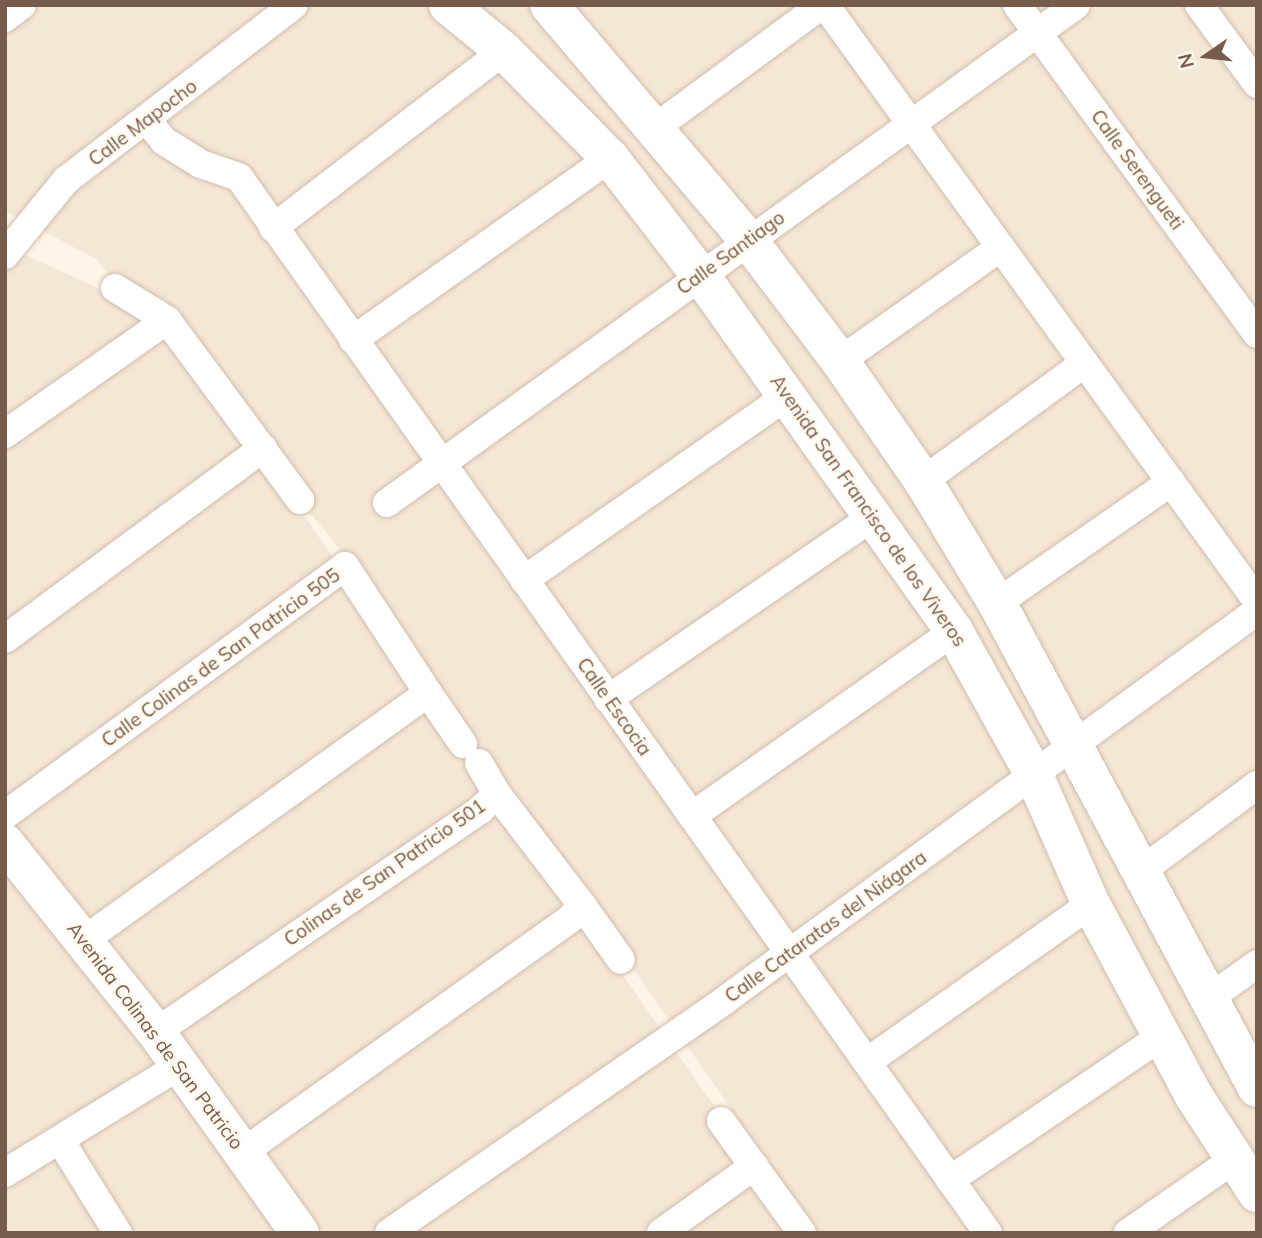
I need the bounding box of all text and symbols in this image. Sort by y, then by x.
north arrow [1171,21,1241,91]
text: N [1172,51,1199,71]
street label: Calle Mapocho [84,75,202,171]
street label: Calle Serengueti [1086,106,1188,234]
street label: Calle Santiago [673,206,789,300]
street label: Avenida San Francisco de los Viveros [765,371,971,651]
street label: Calle Colinas de San Patricio 505 [97,564,345,752]
street label: Calle Escocia [572,654,656,760]
street label: Colinas de San Patricio 501 [280,795,490,951]
street label: Calle Cataratas del Niágara [721,846,931,1008]
street label: Avenida Colinas de San Patricio [62,918,248,1154]

